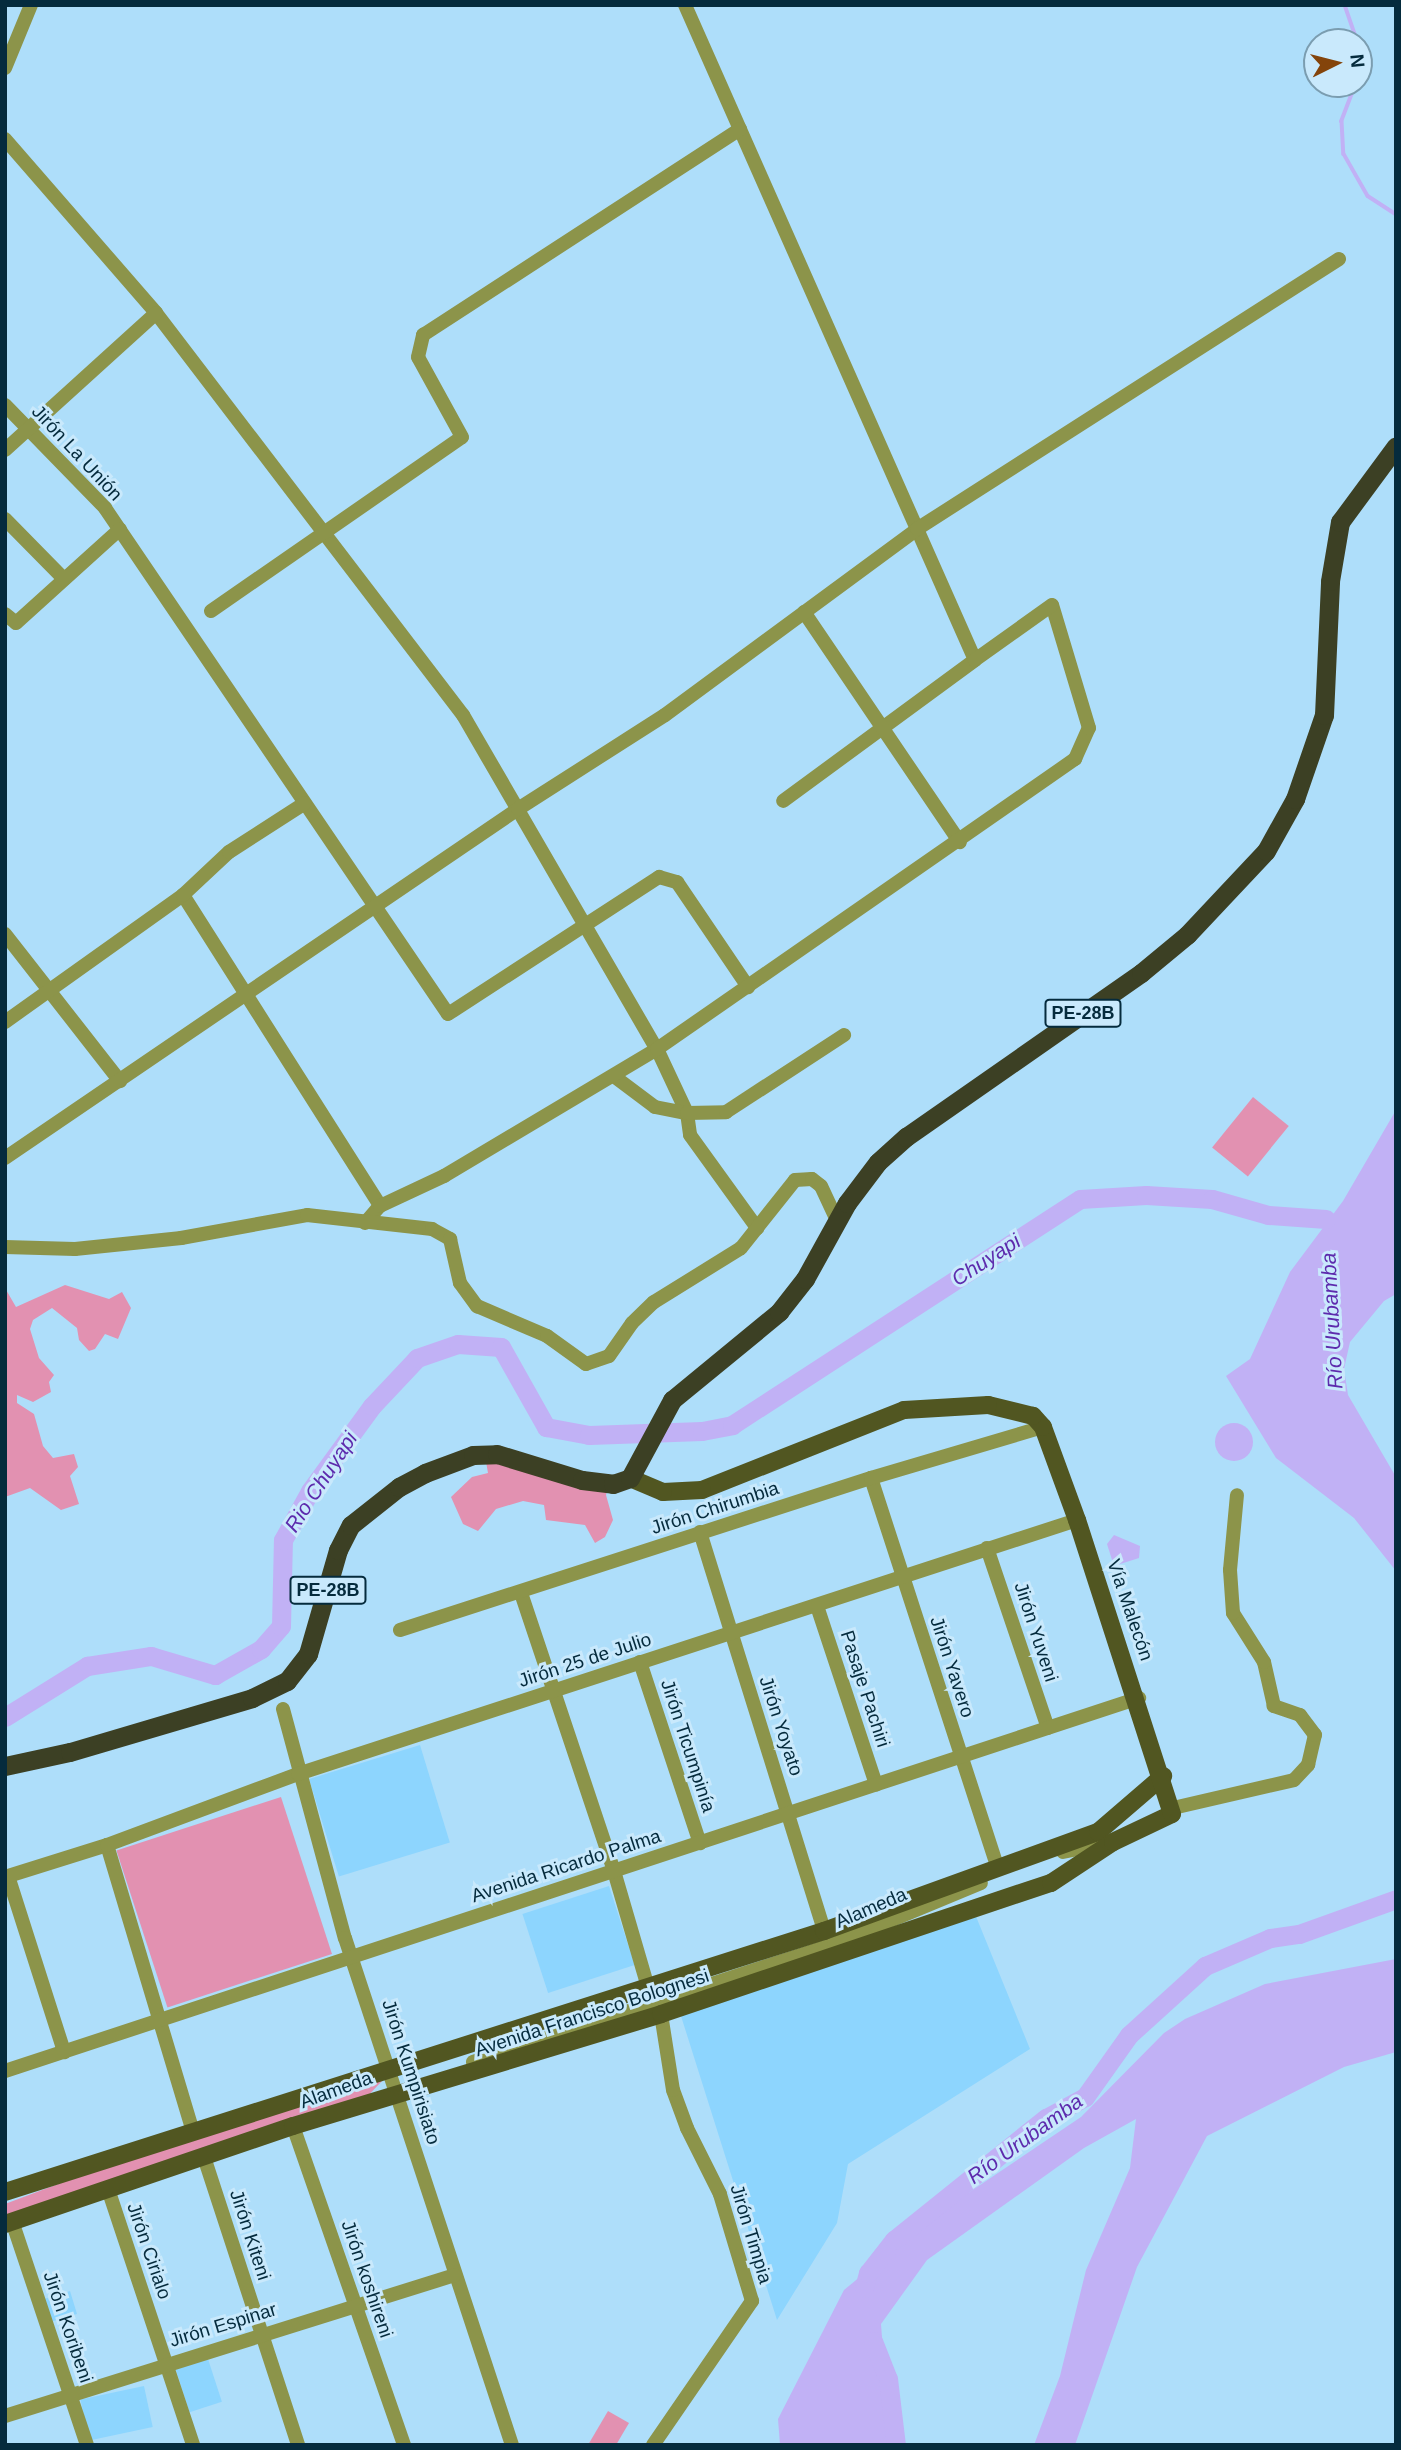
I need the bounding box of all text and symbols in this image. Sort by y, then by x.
north arrow [1303,28,1373,98]
text: N [1346,53,1369,69]
street label: Jirón La Unión [27,400,127,506]
road number: PE-28B [1043,998,1123,1028]
water label: Chuyapi [947,1228,1025,1292]
water label: Río Urubamba [1316,1252,1348,1390]
water label: Rio Chuyapi [279,1427,363,1537]
street label: Jirón Chirumbia [648,1477,782,1539]
street label: Vía Malecón [1102,1556,1158,1664]
road number: PE-28B [288,1576,368,1604]
street label: Jirón Yuveni [1009,1579,1063,1685]
street label: Jirón Yavero [925,1613,979,1721]
street label: Jirón 25 de Julio [516,1628,654,1692]
street label: Pasaje Pachiri [835,1628,895,1750]
street label: Jirón Yoyato [754,1673,808,1779]
street label: Jirón Ticumpinía [656,1677,720,1815]
street label: Avenida Ricardo Palma [468,1825,664,1907]
street label: Alameda [832,1883,910,1933]
street label: Avenida Francisco Bolognesi [472,1964,712,2062]
street label: Jirón Kumpirisiato [377,1997,445,2147]
street label: Alameda [297,2066,375,2114]
water label: Río Urubamba [962,2089,1088,2189]
street label: Jirón Timpia [725,2182,777,2286]
street label: Jirón Kiteni [225,2187,275,2283]
street label: Jirón Cirialo [122,2200,176,2302]
street label: Jirón koshireni [336,2217,398,2341]
street label: Jirón Koribeni [38,2268,98,2386]
street label: Jirón Espinar [167,2298,279,2352]

